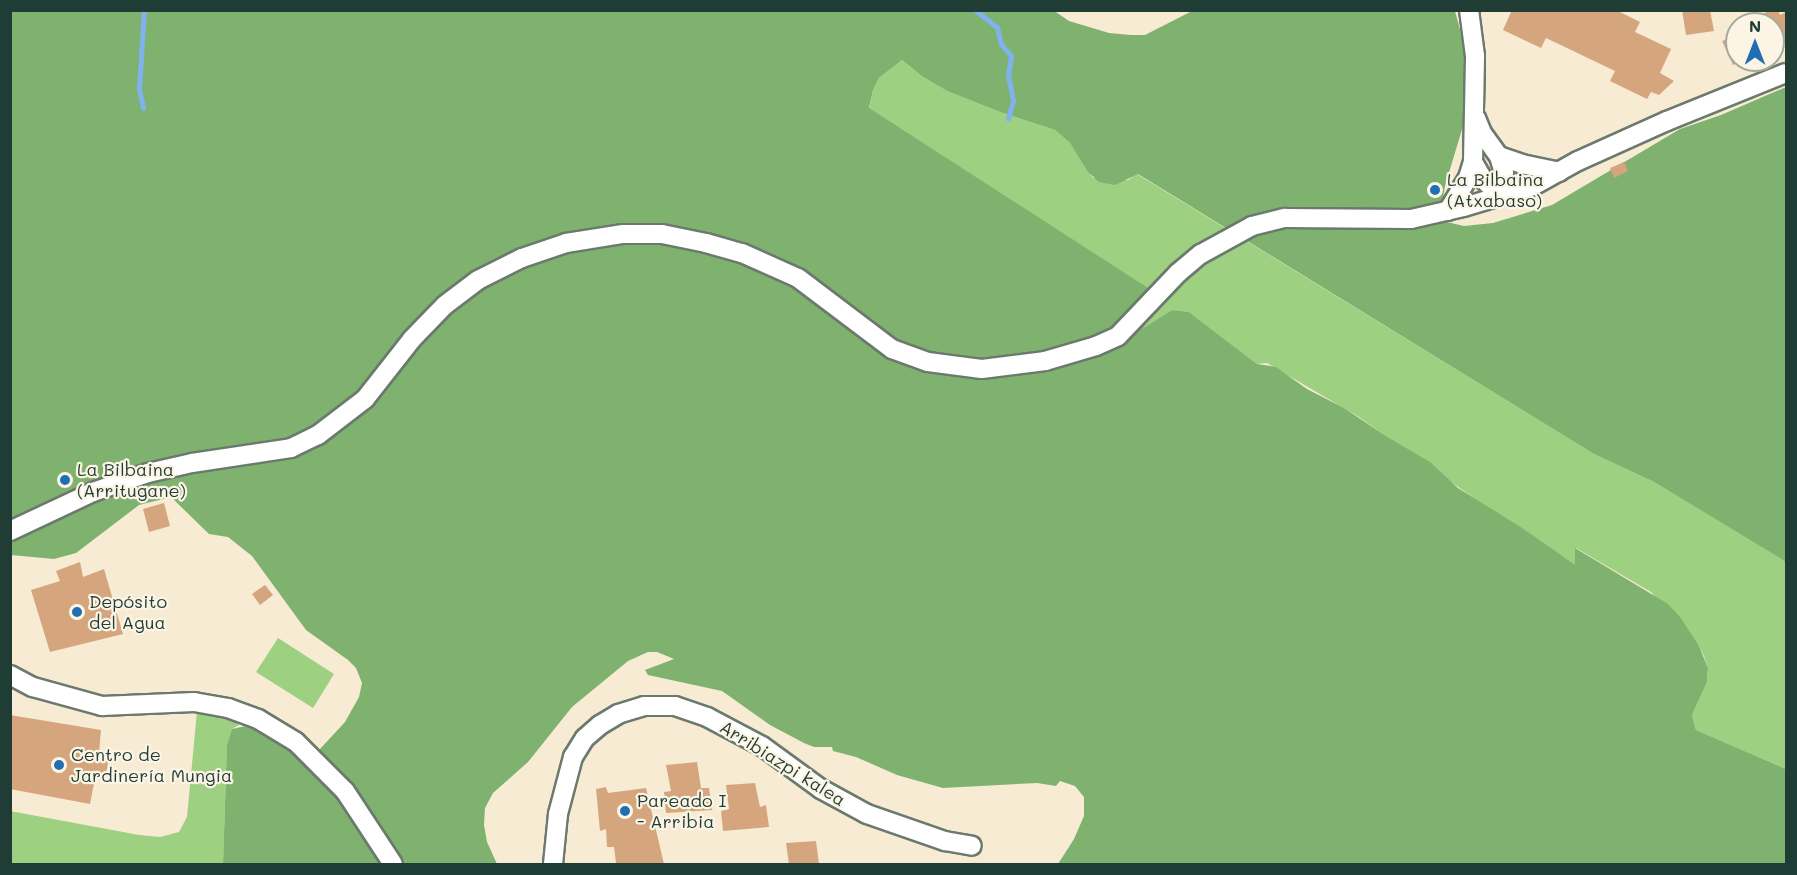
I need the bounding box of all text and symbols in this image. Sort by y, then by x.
north arrow [1725,12,1785,72]
text: N [1749,15,1761,36]
place label: La Bilbaina (Atxabaso) [1447,169,1544,212]
marker: La Bilbaina (Atxabaso) [1428,183,1442,197]
place label: La Bilbaina (Arritugane) [77,459,186,502]
marker: La Bilbaina (Arritugane) [58,473,72,487]
place label: Depósito del Agua [89,591,167,634]
marker: Depósito del Agua [70,605,84,619]
street label: Arribiazpi kalea [716,716,850,810]
place label: Centro de Jardinería Mungia [71,744,232,786]
marker: Centro de Jardinería Mungia [52,758,66,772]
place label: Pareado I - Arribia [637,790,726,832]
marker: Pareado I - Arribia [618,804,632,818]

